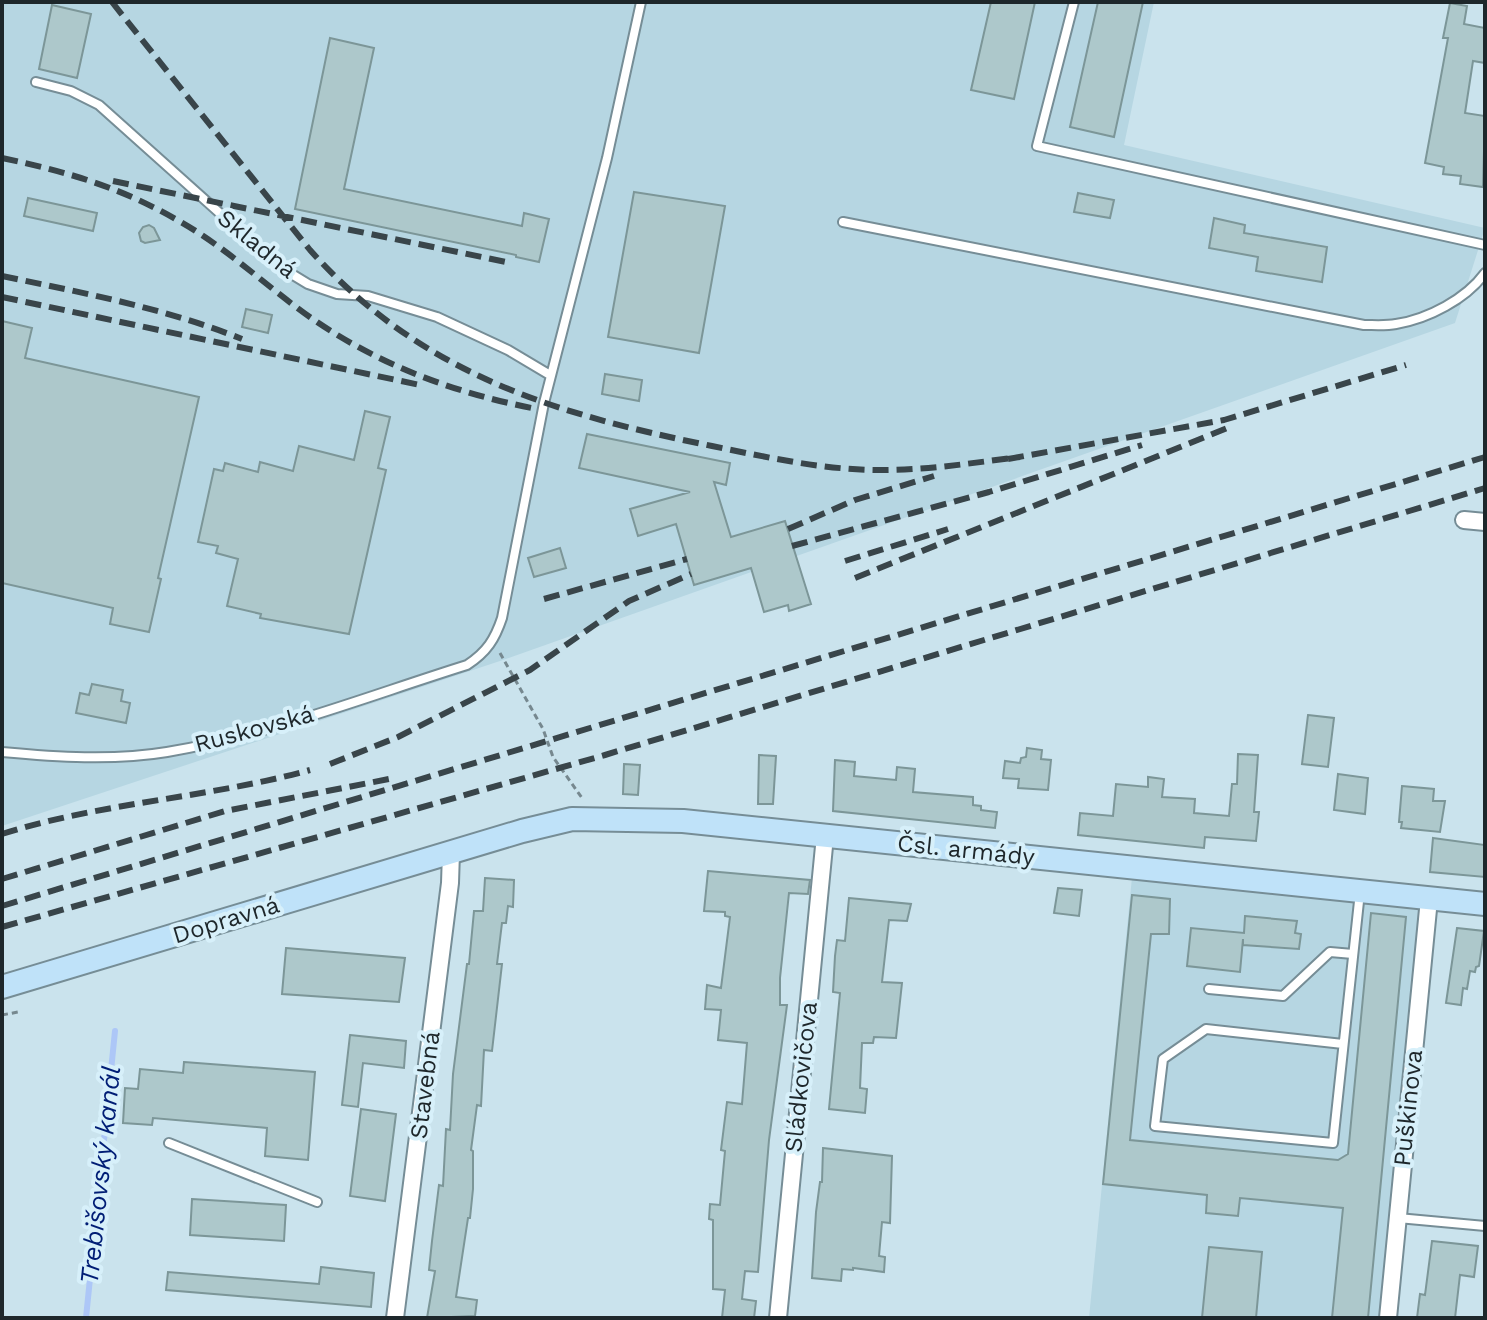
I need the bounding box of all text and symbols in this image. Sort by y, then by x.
street label: Skladná [212,204,302,284]
street label: Ruskovská [191,700,317,758]
street label: Čsl. armády [896,829,1037,871]
street label: Dopravná [169,890,283,950]
street label: Sládkovičova [779,1000,823,1154]
street label: Stavebná [404,1029,446,1141]
street label: Puškinova [1388,1048,1428,1168]
water label: Trebišovský kanál [74,1064,126,1286]

